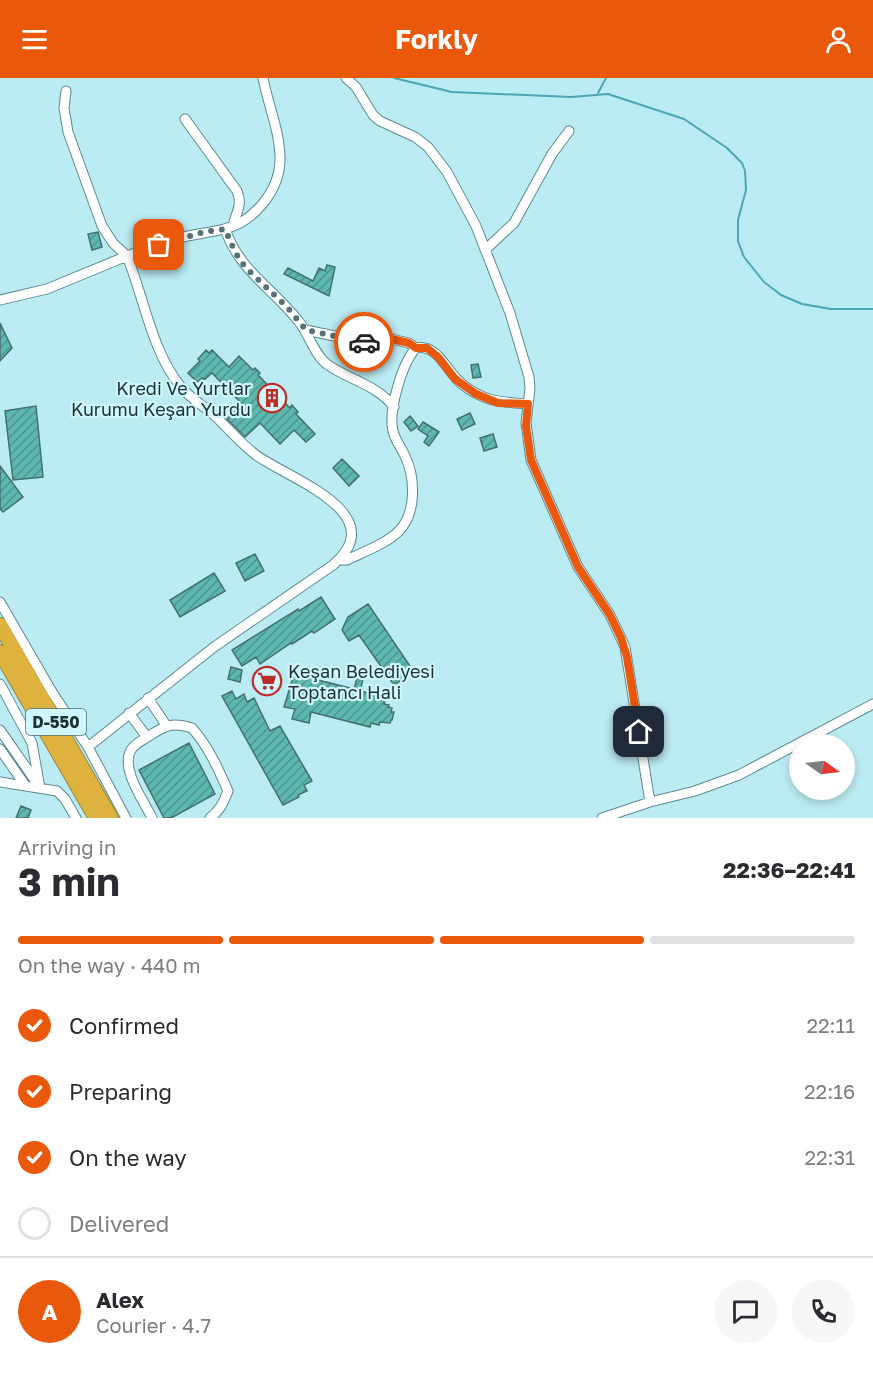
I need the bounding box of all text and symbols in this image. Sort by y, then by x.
icon: menu [18,23,51,56]
text: Forkly [395,23,478,55]
icon: person [822,23,855,56]
pin [133,219,184,270]
icon: bag [142,228,175,261]
courier [334,312,394,372]
icon: car [348,326,381,359]
place label: Kredi Ve Yurtlar Kurumu Keşan Yurdu [71,377,251,420]
building icon: Kredi Ve Yurtlar Kurumu Keşan Yurdu [256,382,288,414]
place label: Keşan Belediyesi Toptancı Hali [288,660,435,703]
supermarket icon: Keşan Belediyesi Toptancı Hali [251,665,283,697]
pin [613,706,664,757]
road number: D-550 [26,709,86,735]
icon: home [622,715,655,748]
north arrow [789,734,855,800]
map controls [789,734,855,800]
text: Arriving in [18,835,116,859]
text: 22:36–22:41 [723,856,855,883]
text: 3 min [18,858,120,905]
text: On the way · 440 m [18,953,200,977]
icon: check [18,1009,51,1042]
text: Confirmed [69,1012,179,1039]
text: 22:11 [806,1013,855,1037]
icon: check [18,1075,51,1108]
text: Preparing [69,1078,172,1105]
text: 22:16 [804,1079,855,1103]
icon: check [18,1141,51,1174]
text: On the way [69,1144,187,1171]
text: 22:31 [804,1145,855,1169]
text: Delivered [69,1210,169,1237]
button: chat [714,1280,777,1343]
button: phone [792,1280,855,1343]
text: Alex [96,1286,144,1313]
text: A [42,1298,57,1325]
text: Courier · 4.7 [96,1313,211,1337]

